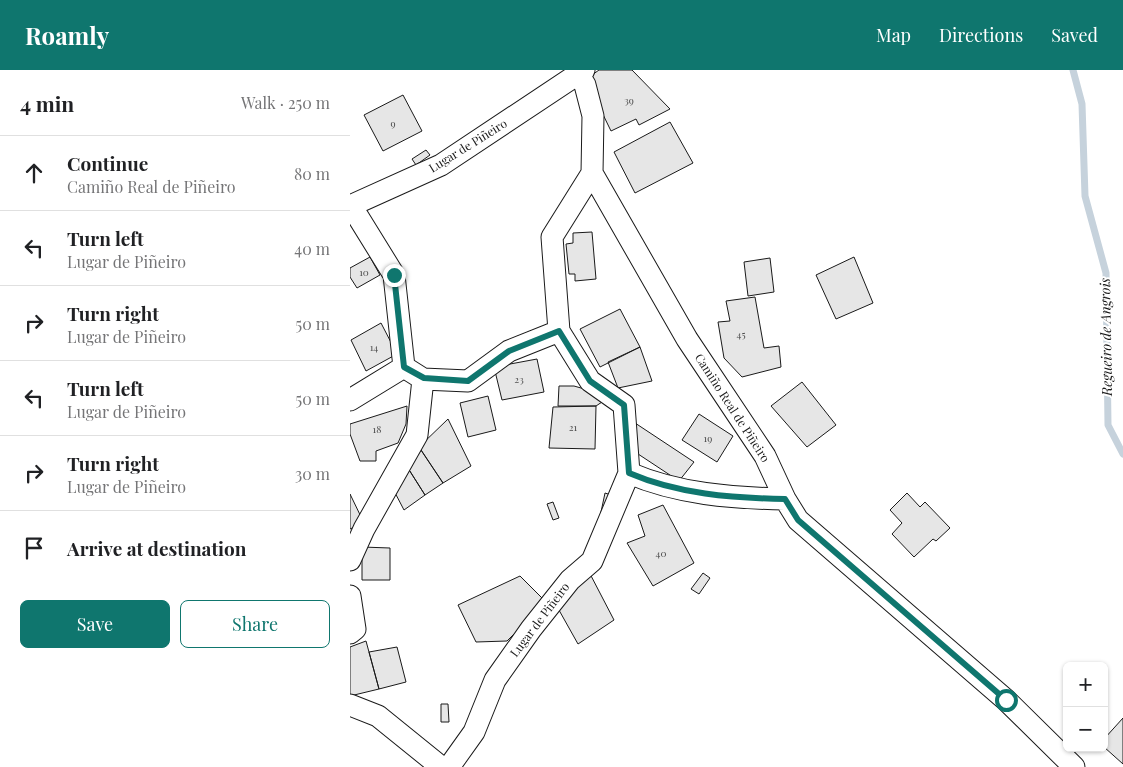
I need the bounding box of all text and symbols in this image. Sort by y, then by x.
text: Roamly [25,19,109,51]
text: Map [876,23,911,47]
text: Directions [939,23,1023,47]
text: Saved [1051,23,1098,47]
text: 4 min [20,89,74,117]
text: Walk · 250 m [241,92,330,113]
house number: 39 [624,93,634,107]
street label: Lugar de Piñeiro [425,114,510,176]
house number: 9 [390,116,396,130]
text: Continue [67,150,148,176]
icon: ahead [20,159,48,187]
text: 80 m [294,163,330,184]
text: Camiño Real de Piñeiro [67,176,236,197]
text: Turn left [67,225,144,251]
icon: left [20,234,48,262]
text: 40 m [294,238,330,259]
text: Lugar de Piñeiro [67,251,186,272]
route end [383,264,406,287]
house number: 10 [359,265,369,279]
water label: Regueiro de Angrois [1095,277,1116,397]
text: Turn right [67,300,159,326]
icon: right [20,309,48,337]
text: 50 m [296,313,330,334]
text: Lugar de Piñeiro [67,326,186,347]
house number: 45 [736,327,746,341]
house number: 14 [370,340,378,354]
street label: Camiño Real de Piñeiro [692,350,774,465]
house number: 23 [514,372,524,386]
text: Turn left [67,375,144,401]
icon: left [20,384,48,412]
text: 50 m [296,388,330,409]
text: Lugar de Piñeiro [67,401,186,422]
house number: 21 [569,420,578,434]
house number: 18 [373,422,381,436]
house number: 19 [704,431,712,445]
text: Turn right [67,450,159,476]
icon: right [20,459,48,487]
text: 30 m [295,463,330,484]
text: Lugar de Piñeiro [67,476,186,497]
icon: arrive [20,534,48,562]
text: Arrive at destination [67,535,247,561]
house number: 40 [656,546,666,560]
street label: Lugar de Piñeiro [506,579,573,660]
button: Save [20,600,170,648]
button: Share [180,600,330,648]
map controls [1063,662,1108,752]
button: + [1063,662,1108,707]
route start [995,689,1018,712]
button: − [1063,707,1108,752]

